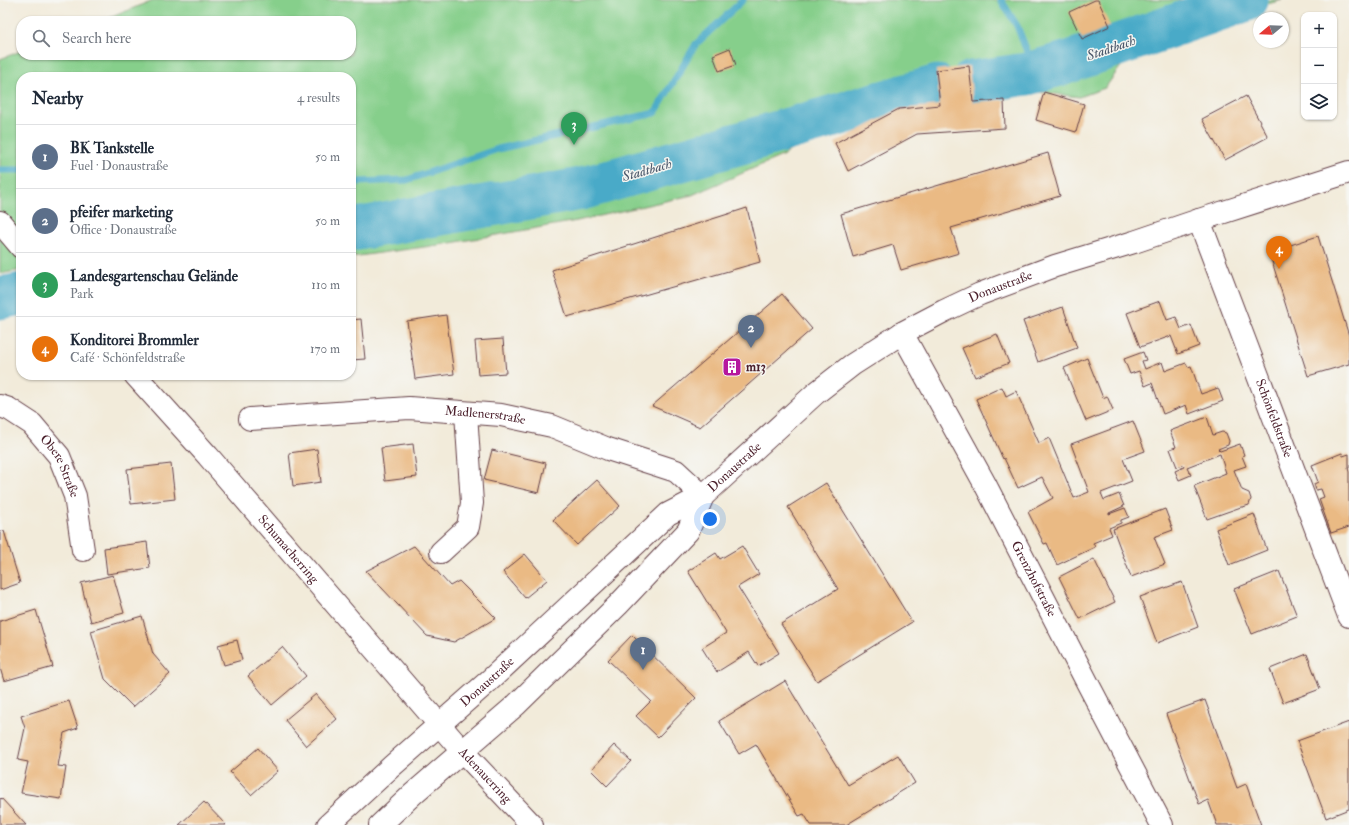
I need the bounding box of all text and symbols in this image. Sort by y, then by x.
north arrow [1253,12,1289,48]
map controls [1301,12,1337,120]
button: + [1301,12,1337,48]
search box [16,16,356,60]
icon: search [30,27,52,49]
text: Search here [62,29,131,48]
water label: Stadtbach [1083,32,1138,65]
button: − [1301,48,1337,84]
button: layers [1301,84,1337,120]
text: Nearby [32,88,83,109]
text: 4 results [297,90,340,106]
pin: 3 [561,112,587,145]
text: BK Tankstelle [70,139,154,158]
text: 1 [43,149,47,165]
text: 50 m [315,149,340,165]
water label: Stadtbach [619,155,674,185]
text: Fuel · Donaustraße [70,158,168,174]
text: pfeifer marketing [70,203,173,222]
text: 2 [42,213,48,229]
text: 50 m [315,213,340,229]
text: Office · Donaustraße [70,222,177,238]
pin: 4 [1266,236,1292,269]
text: Landesgartenschau Gelände [70,267,238,286]
street label: Donaustraße [966,267,1035,306]
text: 3 [43,277,48,293]
text: 110 m [311,277,340,293]
text: Park [70,286,94,302]
pin: 2 [738,315,764,348]
text: Konditorei Brommler [70,331,199,350]
text: 4 [41,341,49,357]
text: 170 m [310,341,340,357]
text: Café · Schönfeldstraße [70,350,185,366]
building icon: m13 [721,356,743,378]
place label: m13 [746,359,766,375]
street label: Schönfeldstraße [1252,377,1296,460]
street label: Madlenerstraße [444,403,528,428]
street label: Obere Straße [36,431,83,500]
street label: Donaustraße [705,438,765,496]
your location [700,509,720,529]
street label: Schumacherring [254,512,323,587]
street label: Grenzhofstraße [1008,538,1060,620]
pin: 1 [630,637,656,670]
street label: Donaustraße [457,653,518,710]
street label: Adenauerring [454,744,516,807]

